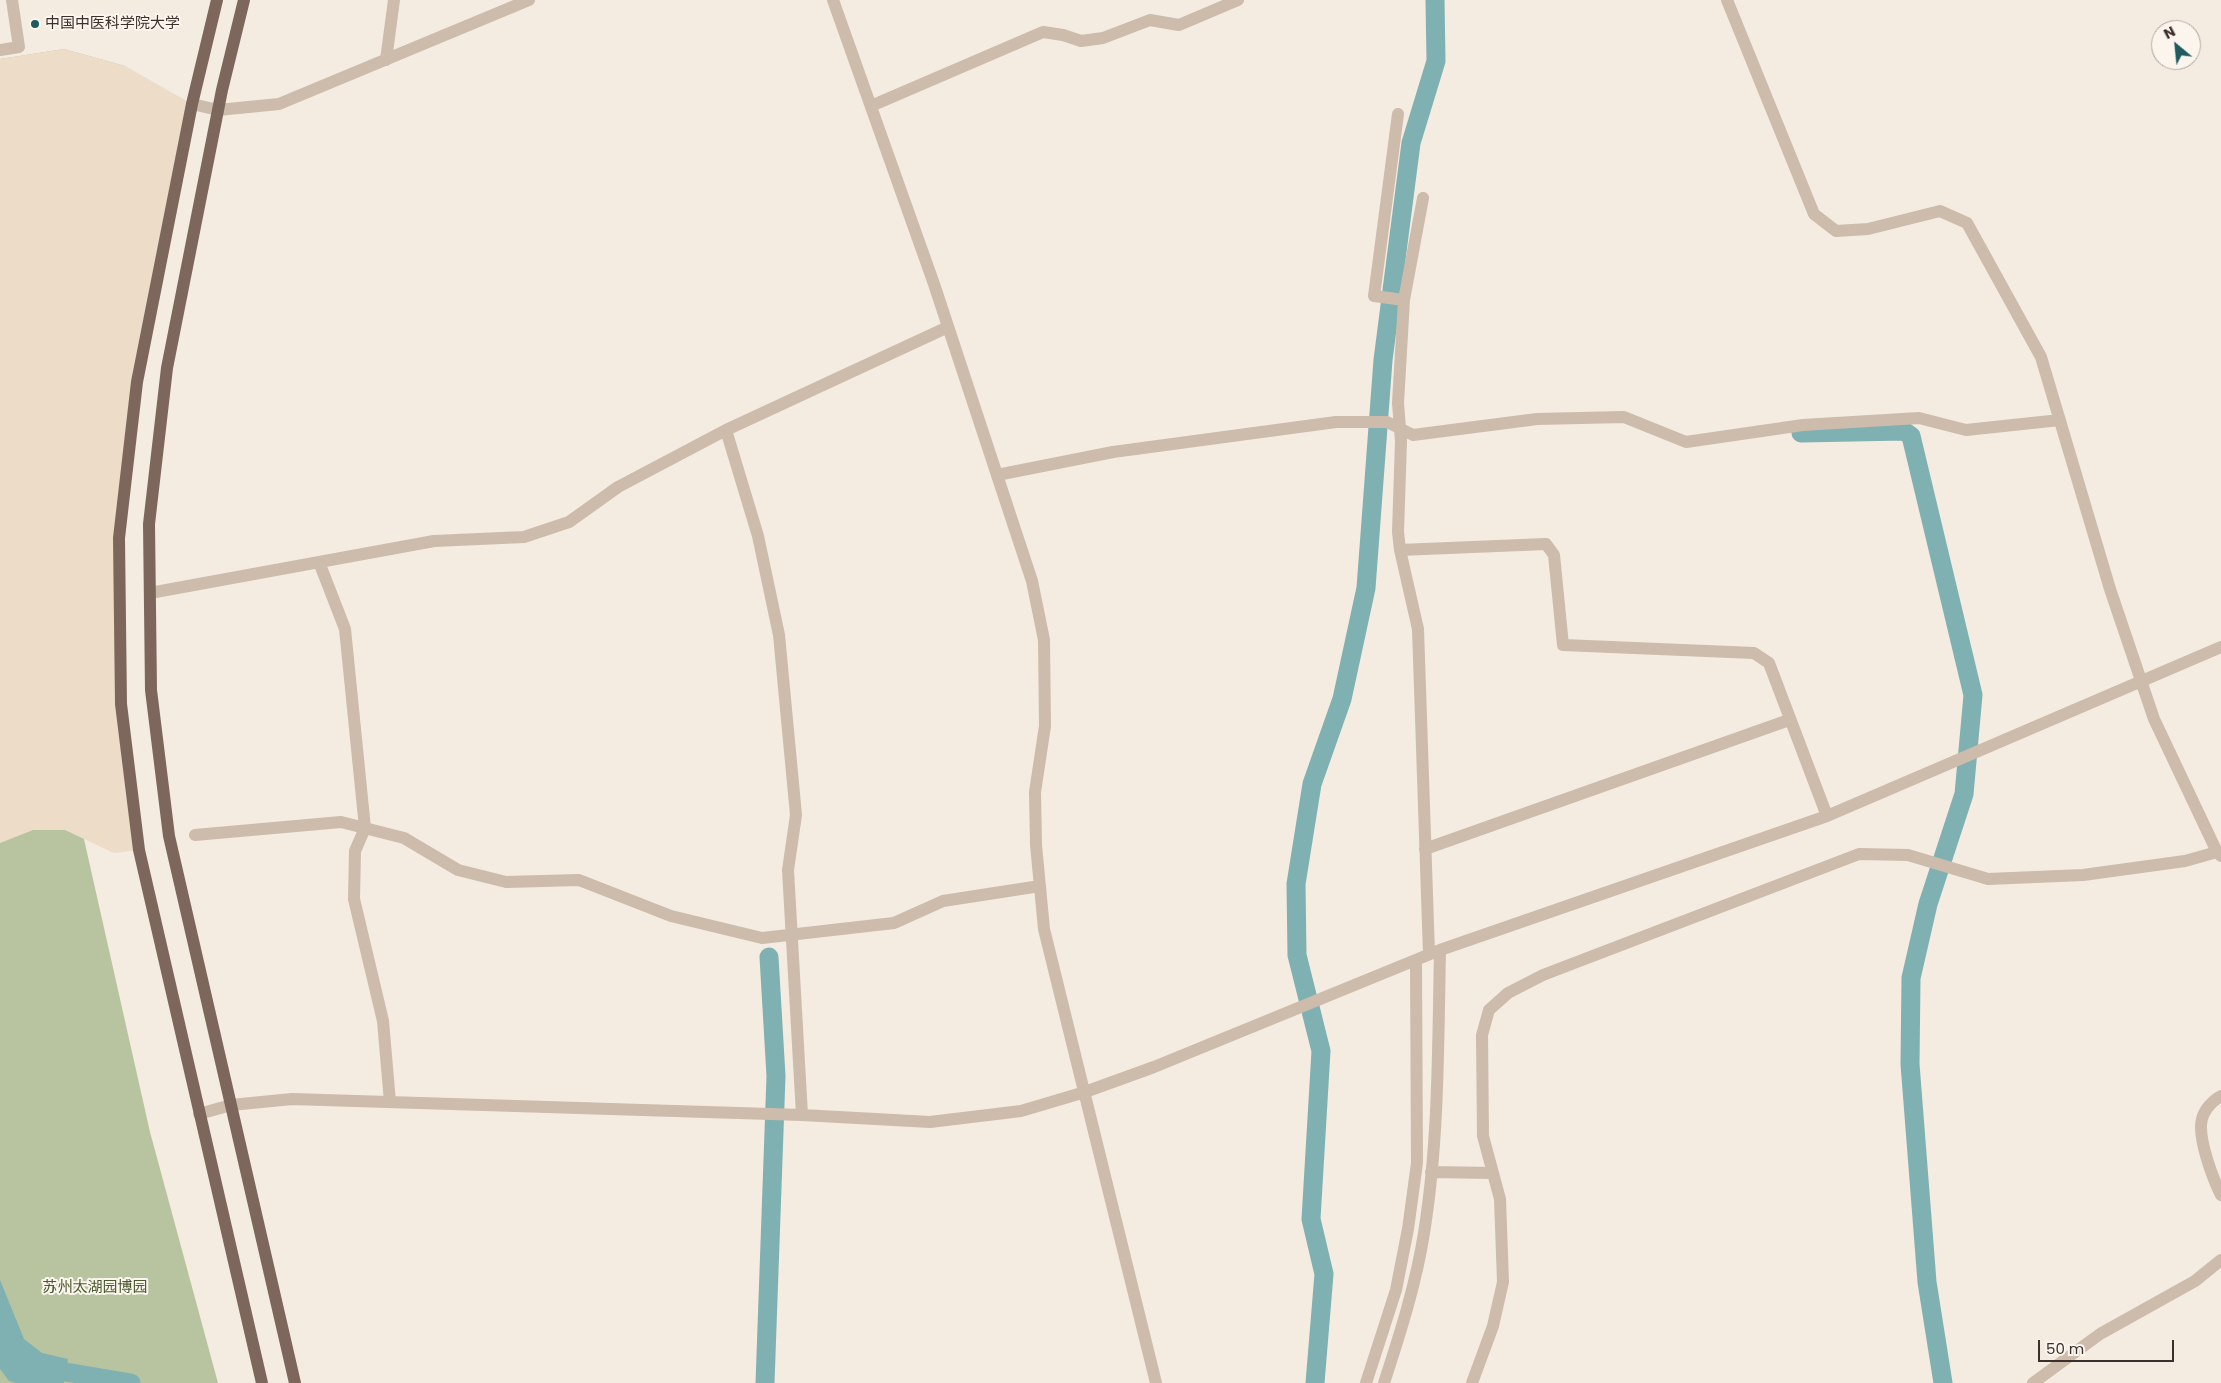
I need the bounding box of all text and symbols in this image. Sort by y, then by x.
place label: 中国中医科学院大学 [45,15,180,33]
marker: 中国中医科学院大学 [29,18,41,30]
north arrow [2151,20,2201,70]
text: N [2160,21,2179,44]
park label: 苏州太湖园博园 [43,1279,147,1297]
scale bar [2041,1330,2177,1362]
text: 50 m [2046,1338,2084,1359]

